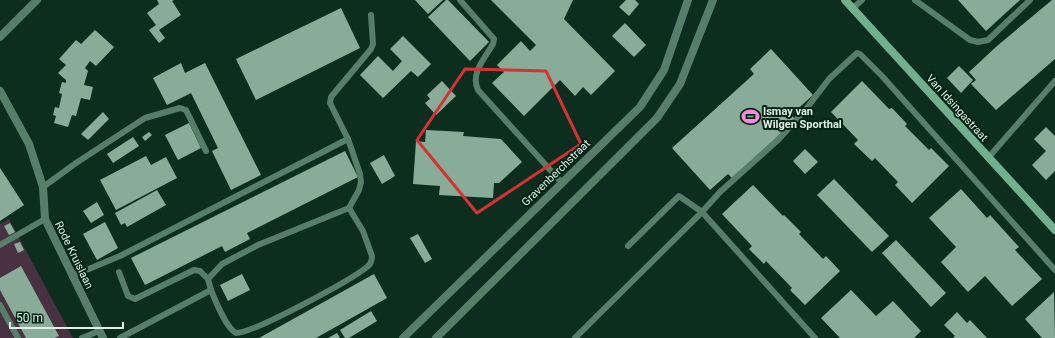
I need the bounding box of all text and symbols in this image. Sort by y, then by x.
street label: Van Idsingastraat [924,72,991,144]
place label: Ismay van Wilgen Sporthal [763,105,842,131]
sports icon: Ismay van Wilgen Sporthal [740,107,760,127]
street label: Gravenberchstraat [519,137,593,209]
street label: Rode Kruislaan [52,219,96,291]
scale bar [10,304,123,330]
text: 50 m [16,311,43,325]

